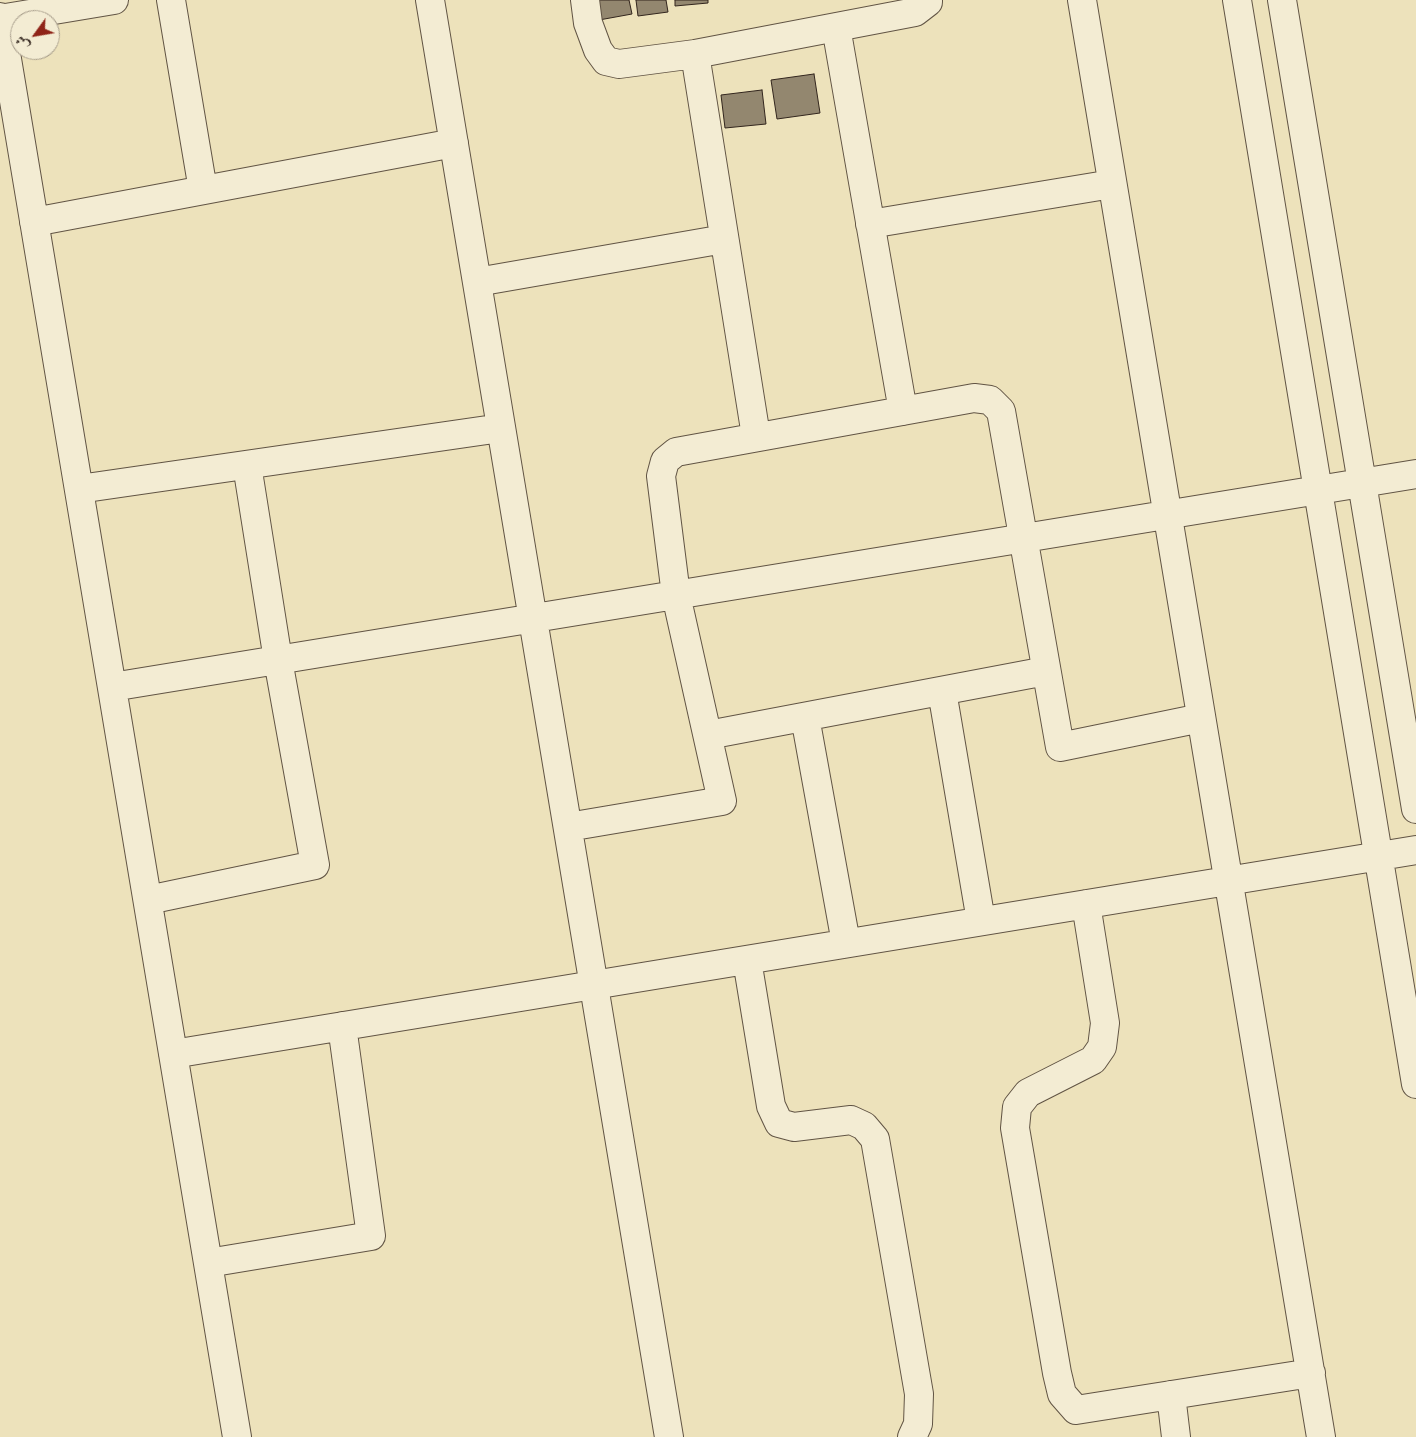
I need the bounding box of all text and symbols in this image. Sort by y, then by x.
north arrow [10,10,60,60]
text: ش [12,32,34,53]

